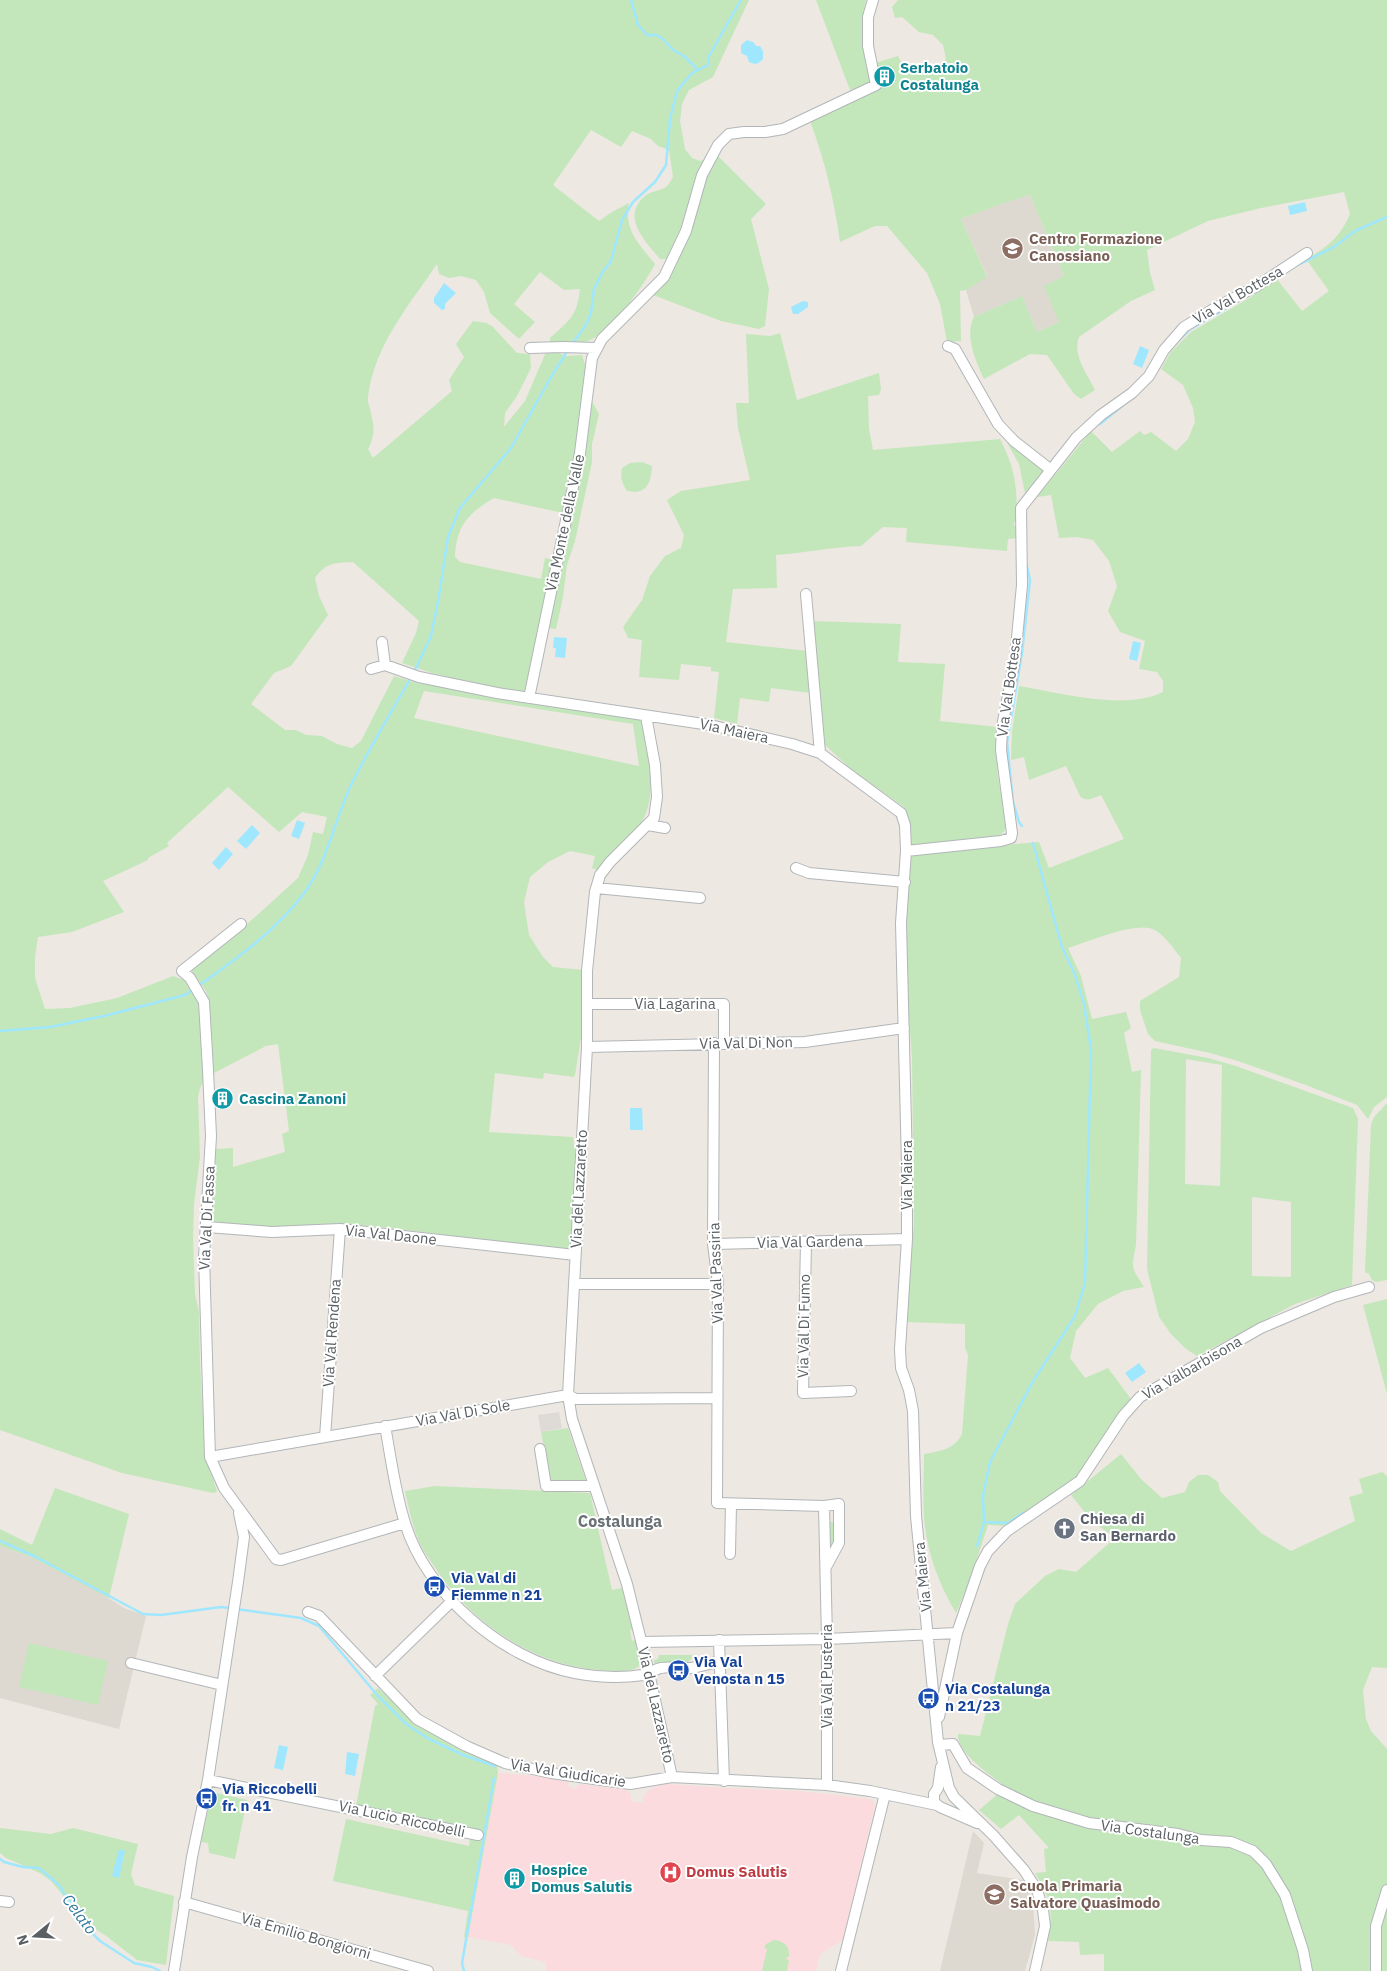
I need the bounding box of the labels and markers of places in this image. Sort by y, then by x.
place label: Serbatoio Costalunga [900,58,980,94]
building icon: Serbatoio Costalunga [872,65,896,89]
place label: Centro Formazione Canossiano [1029,229,1163,265]
school or university icon: Centro Formazione Canossiano [1001,236,1025,260]
building icon: Cascina Zanoni [211,1087,235,1111]
place label: Cascina Zanoni [239,1089,346,1108]
place label: Chiesa di San Bernardo [1080,1509,1176,1545]
church icon: Chiesa di San Bernardo [1052,1516,1076,1540]
place label: Via Val di Fiemme n 21 [451,1568,542,1604]
bus stop icon: Via Val di Fiemme n 21 [423,1575,447,1599]
place label: Via Val Venosta n 15 [694,1652,785,1688]
bus stop icon: Via Val Venosta n 15 [666,1659,690,1683]
place label: Via Costalunga n 21/23 [945,1679,1051,1715]
bus stop icon: Via Costalunga n 21/23 [917,1686,941,1710]
place label: Via Riccobelli fr. n 41 [222,1779,317,1815]
bus stop icon: Via Riccobelli fr. n 41 [194,1786,218,1810]
place label: Hospice Domus Salutis [531,1860,633,1896]
hospital icon: Domus Salutis [658,1860,682,1884]
place label: Domus Salutis [686,1862,788,1881]
building icon: Hospice Domus Salutis [503,1867,527,1891]
place label: Scuola Primaria Salvatore Quasimodo [1010,1876,1160,1912]
school or university icon: Scuola Primaria Salvatore Quasimodo [982,1883,1006,1907]

